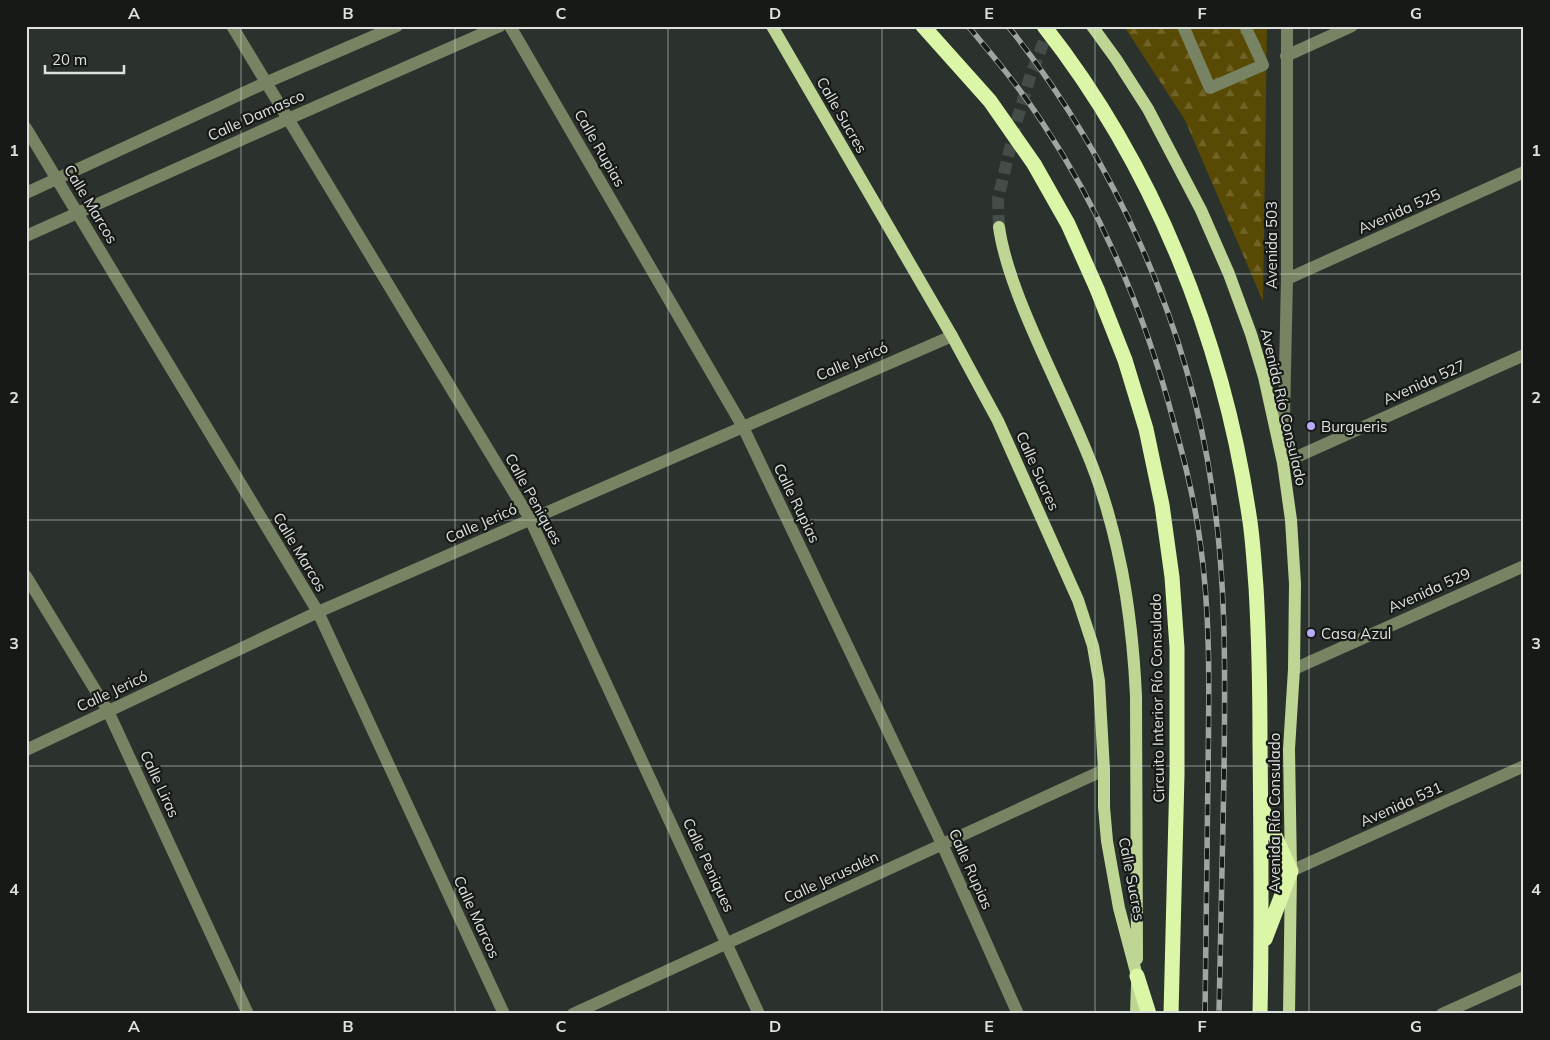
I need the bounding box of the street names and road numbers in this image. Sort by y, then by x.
street label: Calle Sucres [813,74,871,156]
street label: Calle Damasco [205,85,307,145]
street label: Calle Rupias [570,106,630,190]
street label: Calle Marcos [60,161,122,247]
street label: Avenida 525 [1355,184,1443,238]
street label: Avenida 503 [1262,201,1281,289]
street label: Avenida Río Consulado [1257,327,1311,487]
street label: Calle Jericó [813,337,891,385]
street label: Avenida 527 [1380,355,1468,409]
street label: Calle Sucres [1012,428,1064,514]
street label: Calle Peniques [501,450,567,548]
street label: Calle Rupias [770,460,824,546]
street label: Calle Jericó [442,499,520,547]
street label: Calle Marcos [269,509,331,595]
street label: Avenida 529 [1385,563,1473,617]
street label: Circuito Interior Río Consulado [1146,593,1168,803]
street label: Calle Jericó [73,666,151,716]
street label: Avenida Río Consulado [1265,733,1284,893]
street label: Calle Liras [136,747,184,821]
street label: Avenida 531 [1357,777,1445,831]
street label: Calle Peniques [679,815,739,915]
street label: Calle Rupias [945,826,997,912]
street label: Calle Sucres [1115,836,1149,922]
street label: Calle Jerusalén [781,847,881,907]
street label: Calle Marcos [450,873,504,961]

